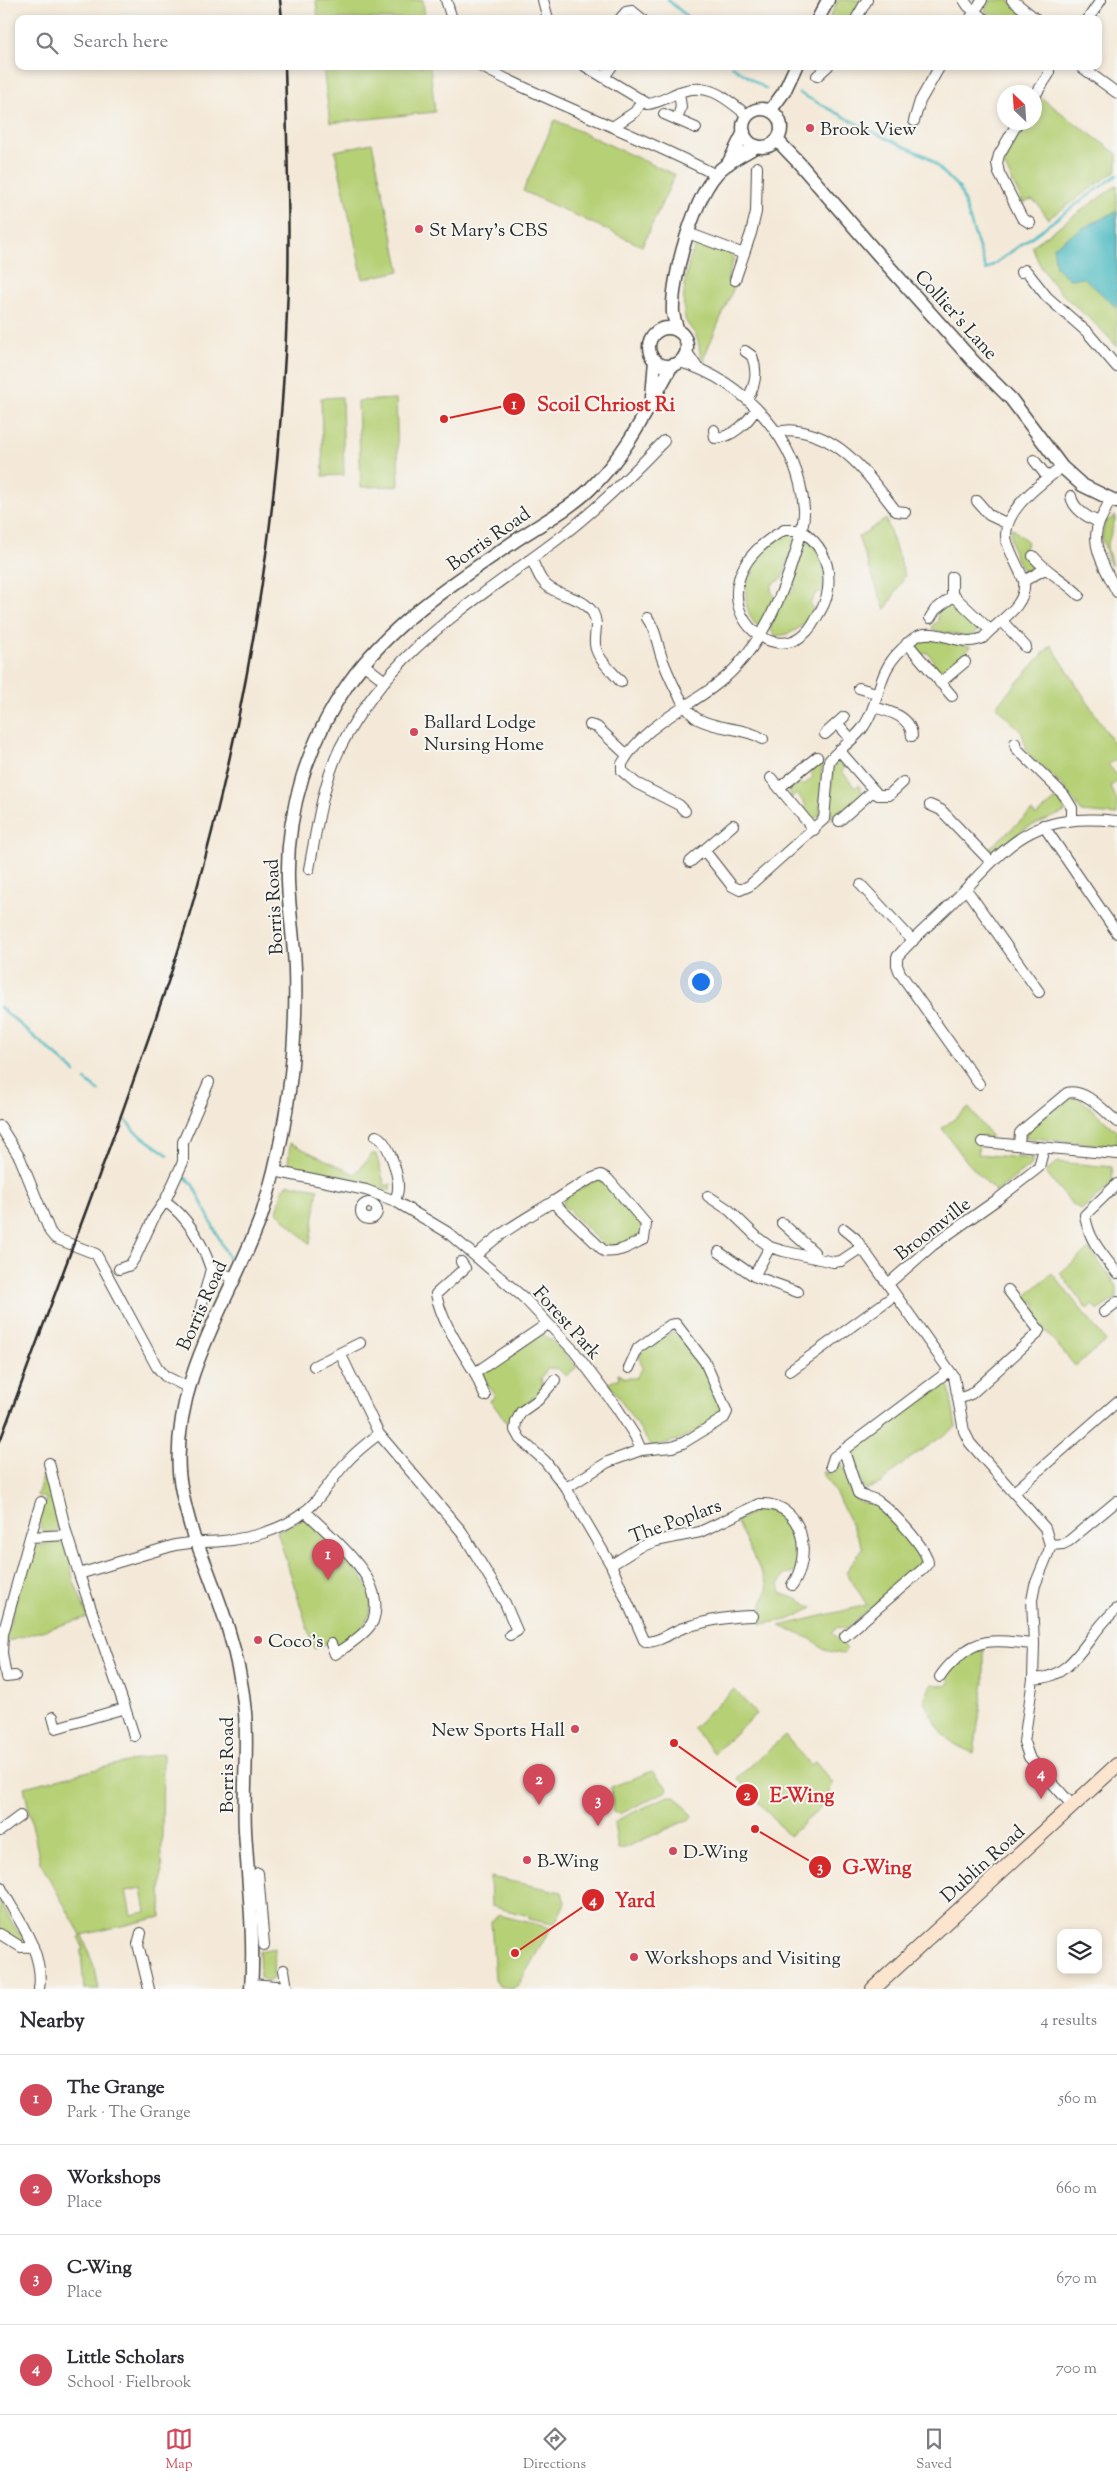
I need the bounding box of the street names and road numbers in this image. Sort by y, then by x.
street label: Collier's Lane [907,265,1003,367]
street label: Borris Road [442,501,537,579]
street label: Borris Road [259,858,291,956]
street label: Broomville [890,1192,977,1268]
street label: Borris Road [171,1256,235,1355]
street label: Forest Park [526,1281,607,1367]
street label: The Poplars [626,1493,726,1551]
street label: Borris Road [215,1717,242,1813]
street label: Dublin Road [936,1820,1032,1910]

